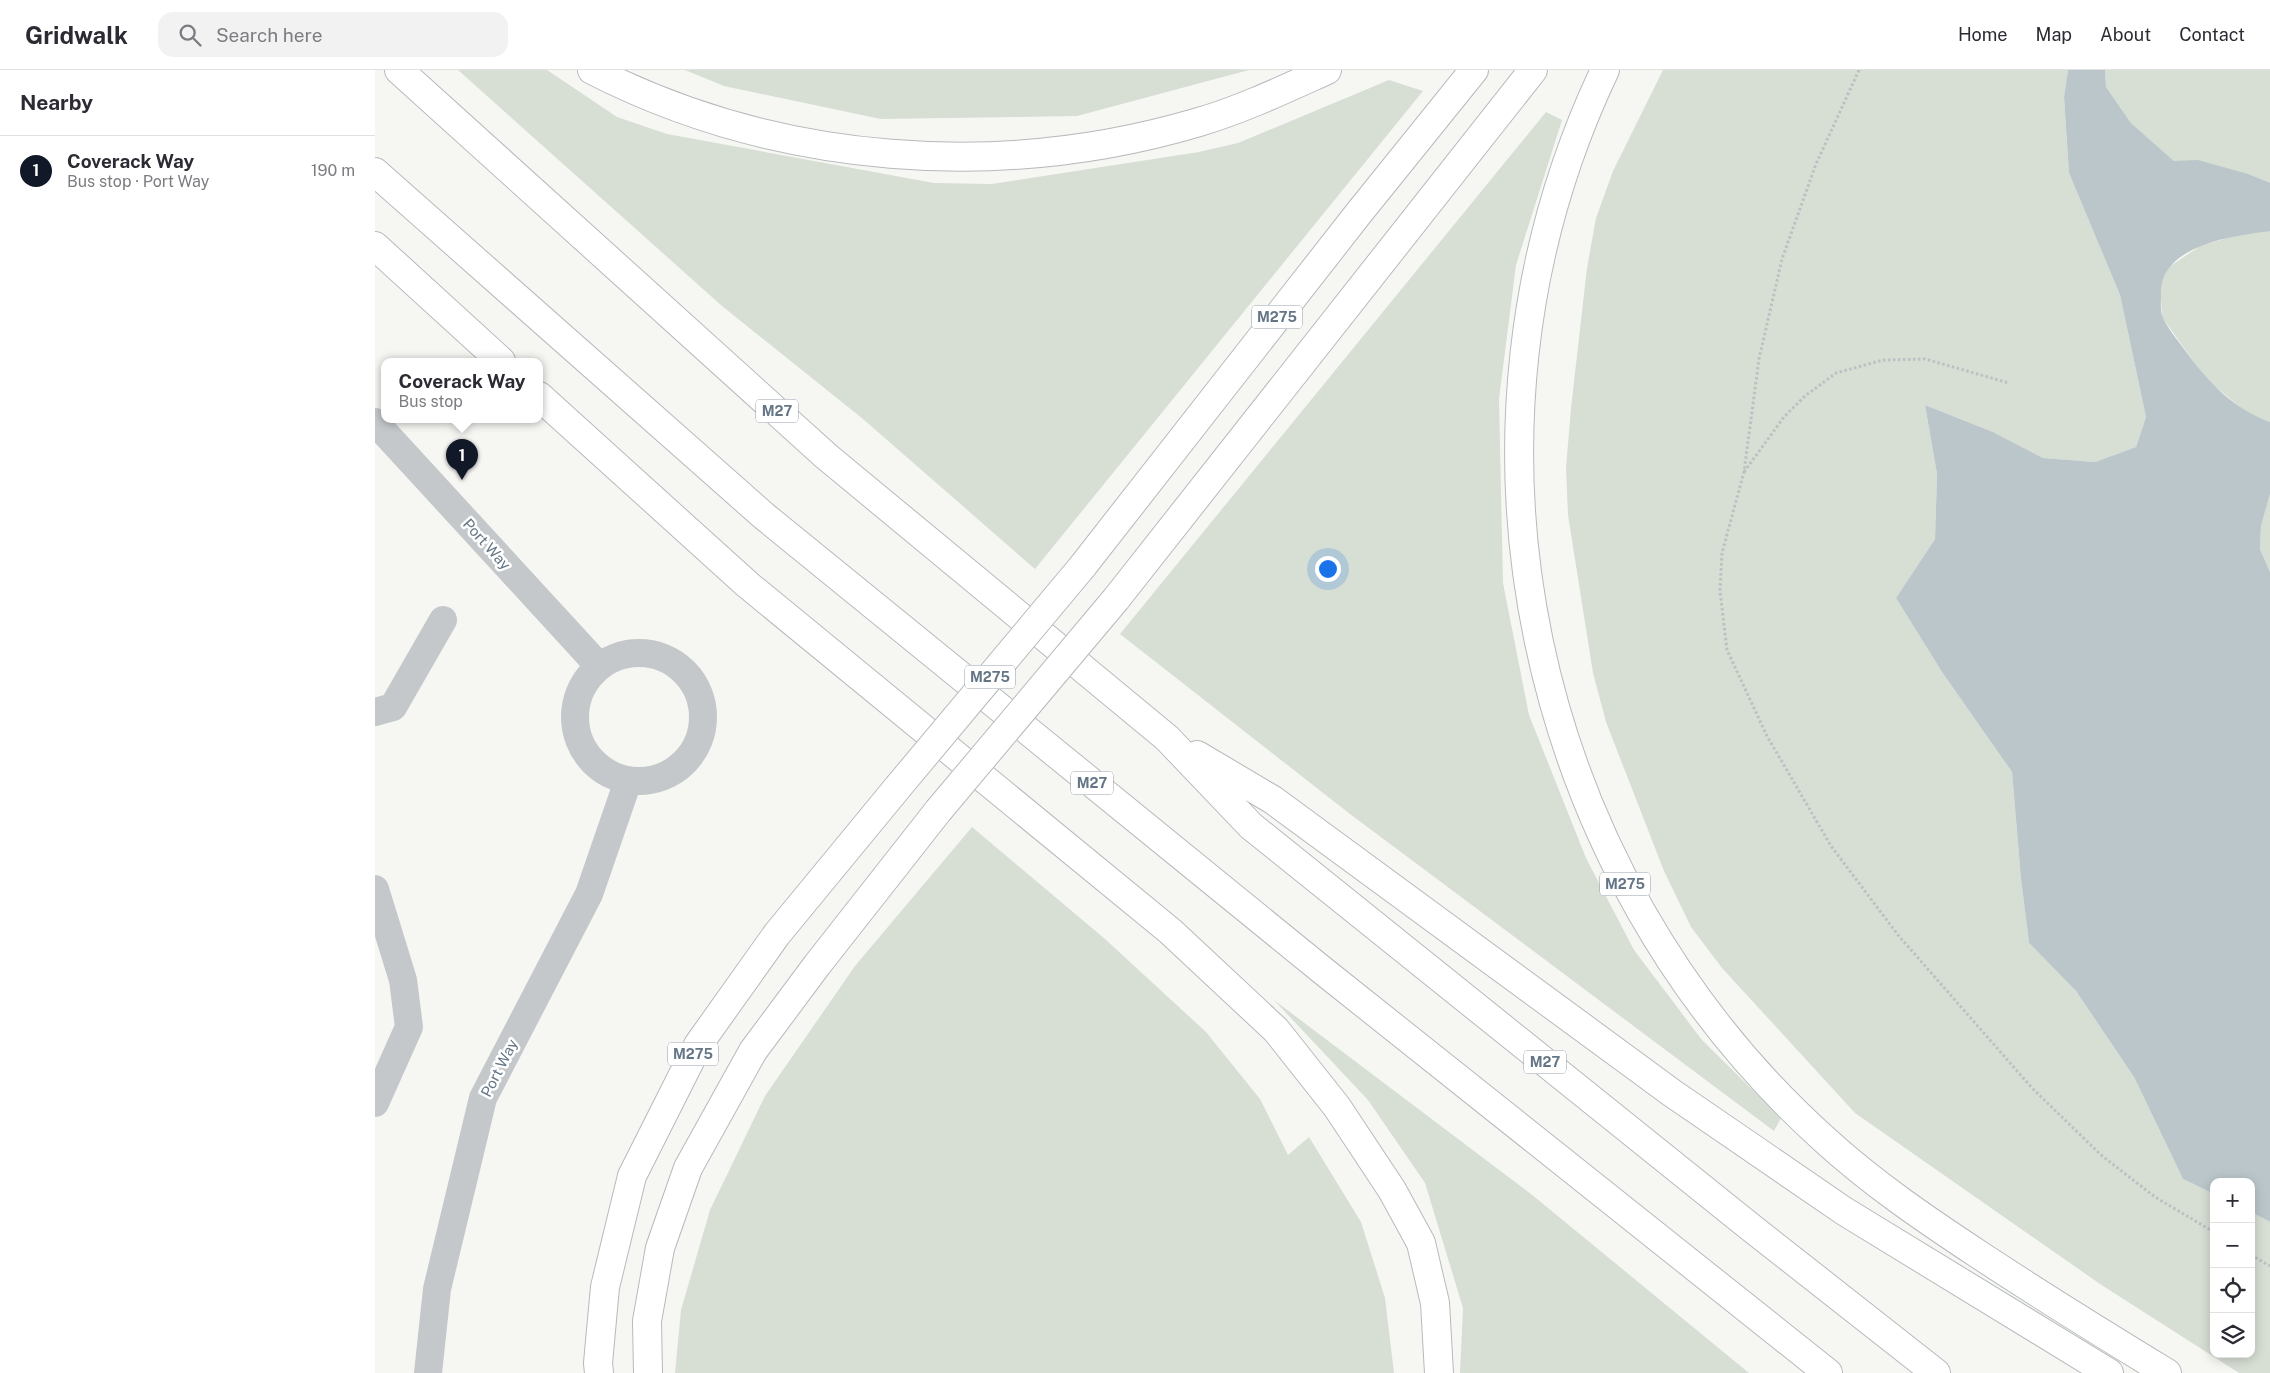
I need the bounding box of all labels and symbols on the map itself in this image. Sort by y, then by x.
road number: M275 [1252,306,1302,328]
road number: M27 [756,400,798,422]
pin: 1 [446,439,478,480]
street label: Port Way [460,515,514,573]
your location [1315,556,1341,582]
road number: M275 [965,666,1015,688]
road number: M27 [1071,771,1113,794]
road number: M275 [1600,872,1650,896]
street label: Port Way [477,1036,521,1100]
road number: M275 [668,1042,718,1066]
road number: M27 [1524,1050,1566,1074]

